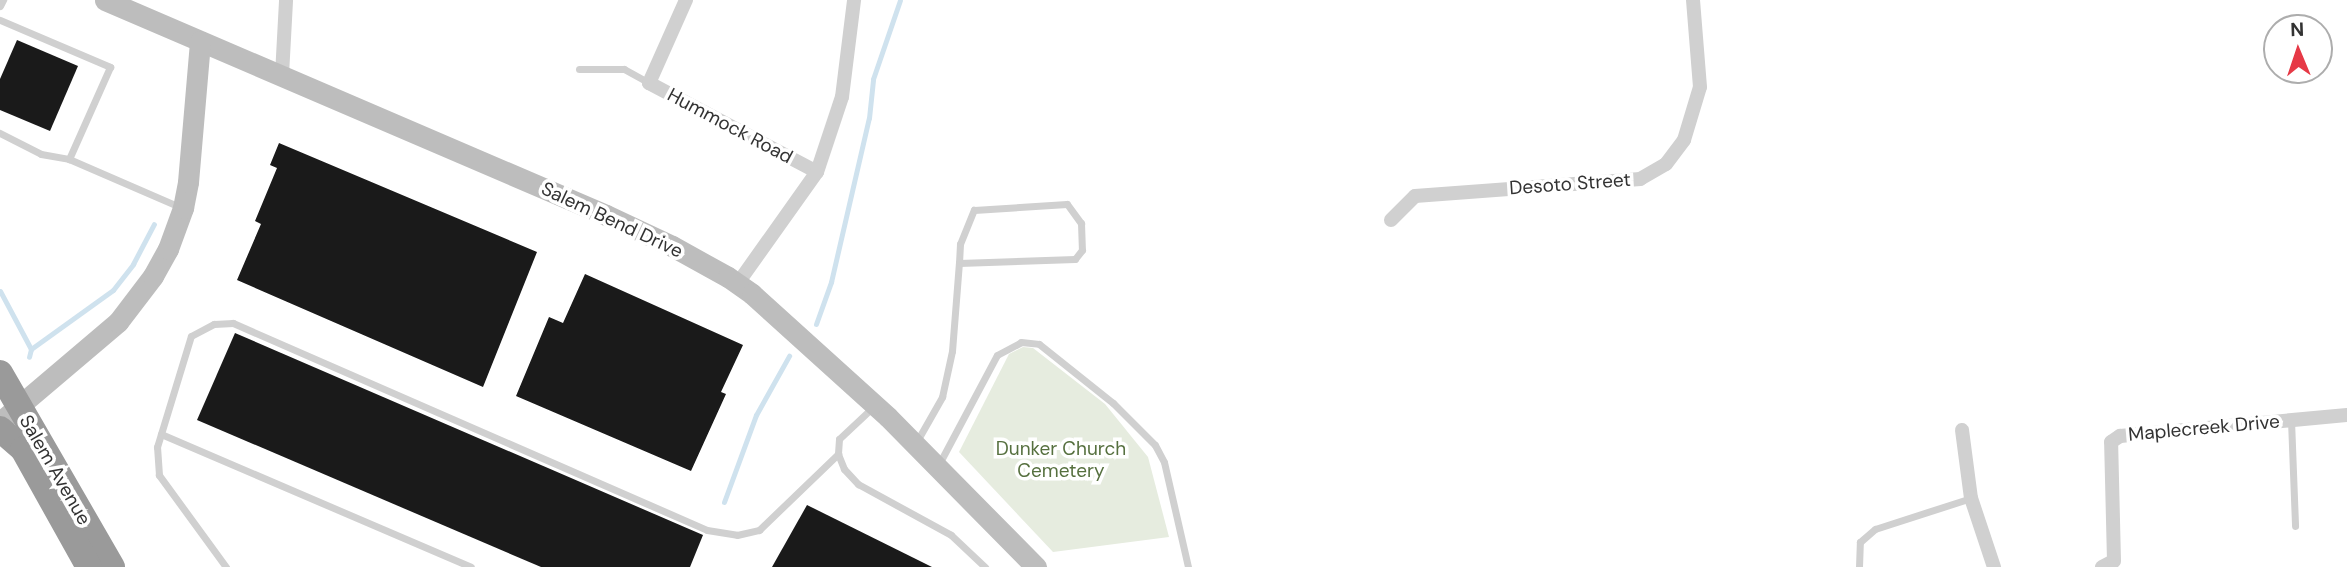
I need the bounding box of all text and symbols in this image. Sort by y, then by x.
north arrow [2263,14,2333,84]
text: N [2290,17,2305,42]
street label: Hummock Road [663,83,797,169]
street label: Desoto Street [1509,168,1631,200]
street label: Salem Bend Drive [538,177,686,263]
street label: Maplecreek Drive [2127,410,2281,446]
street label: Salem Avenue [14,411,96,529]
park label: Dunker Church Cemetery [996,438,1126,482]

